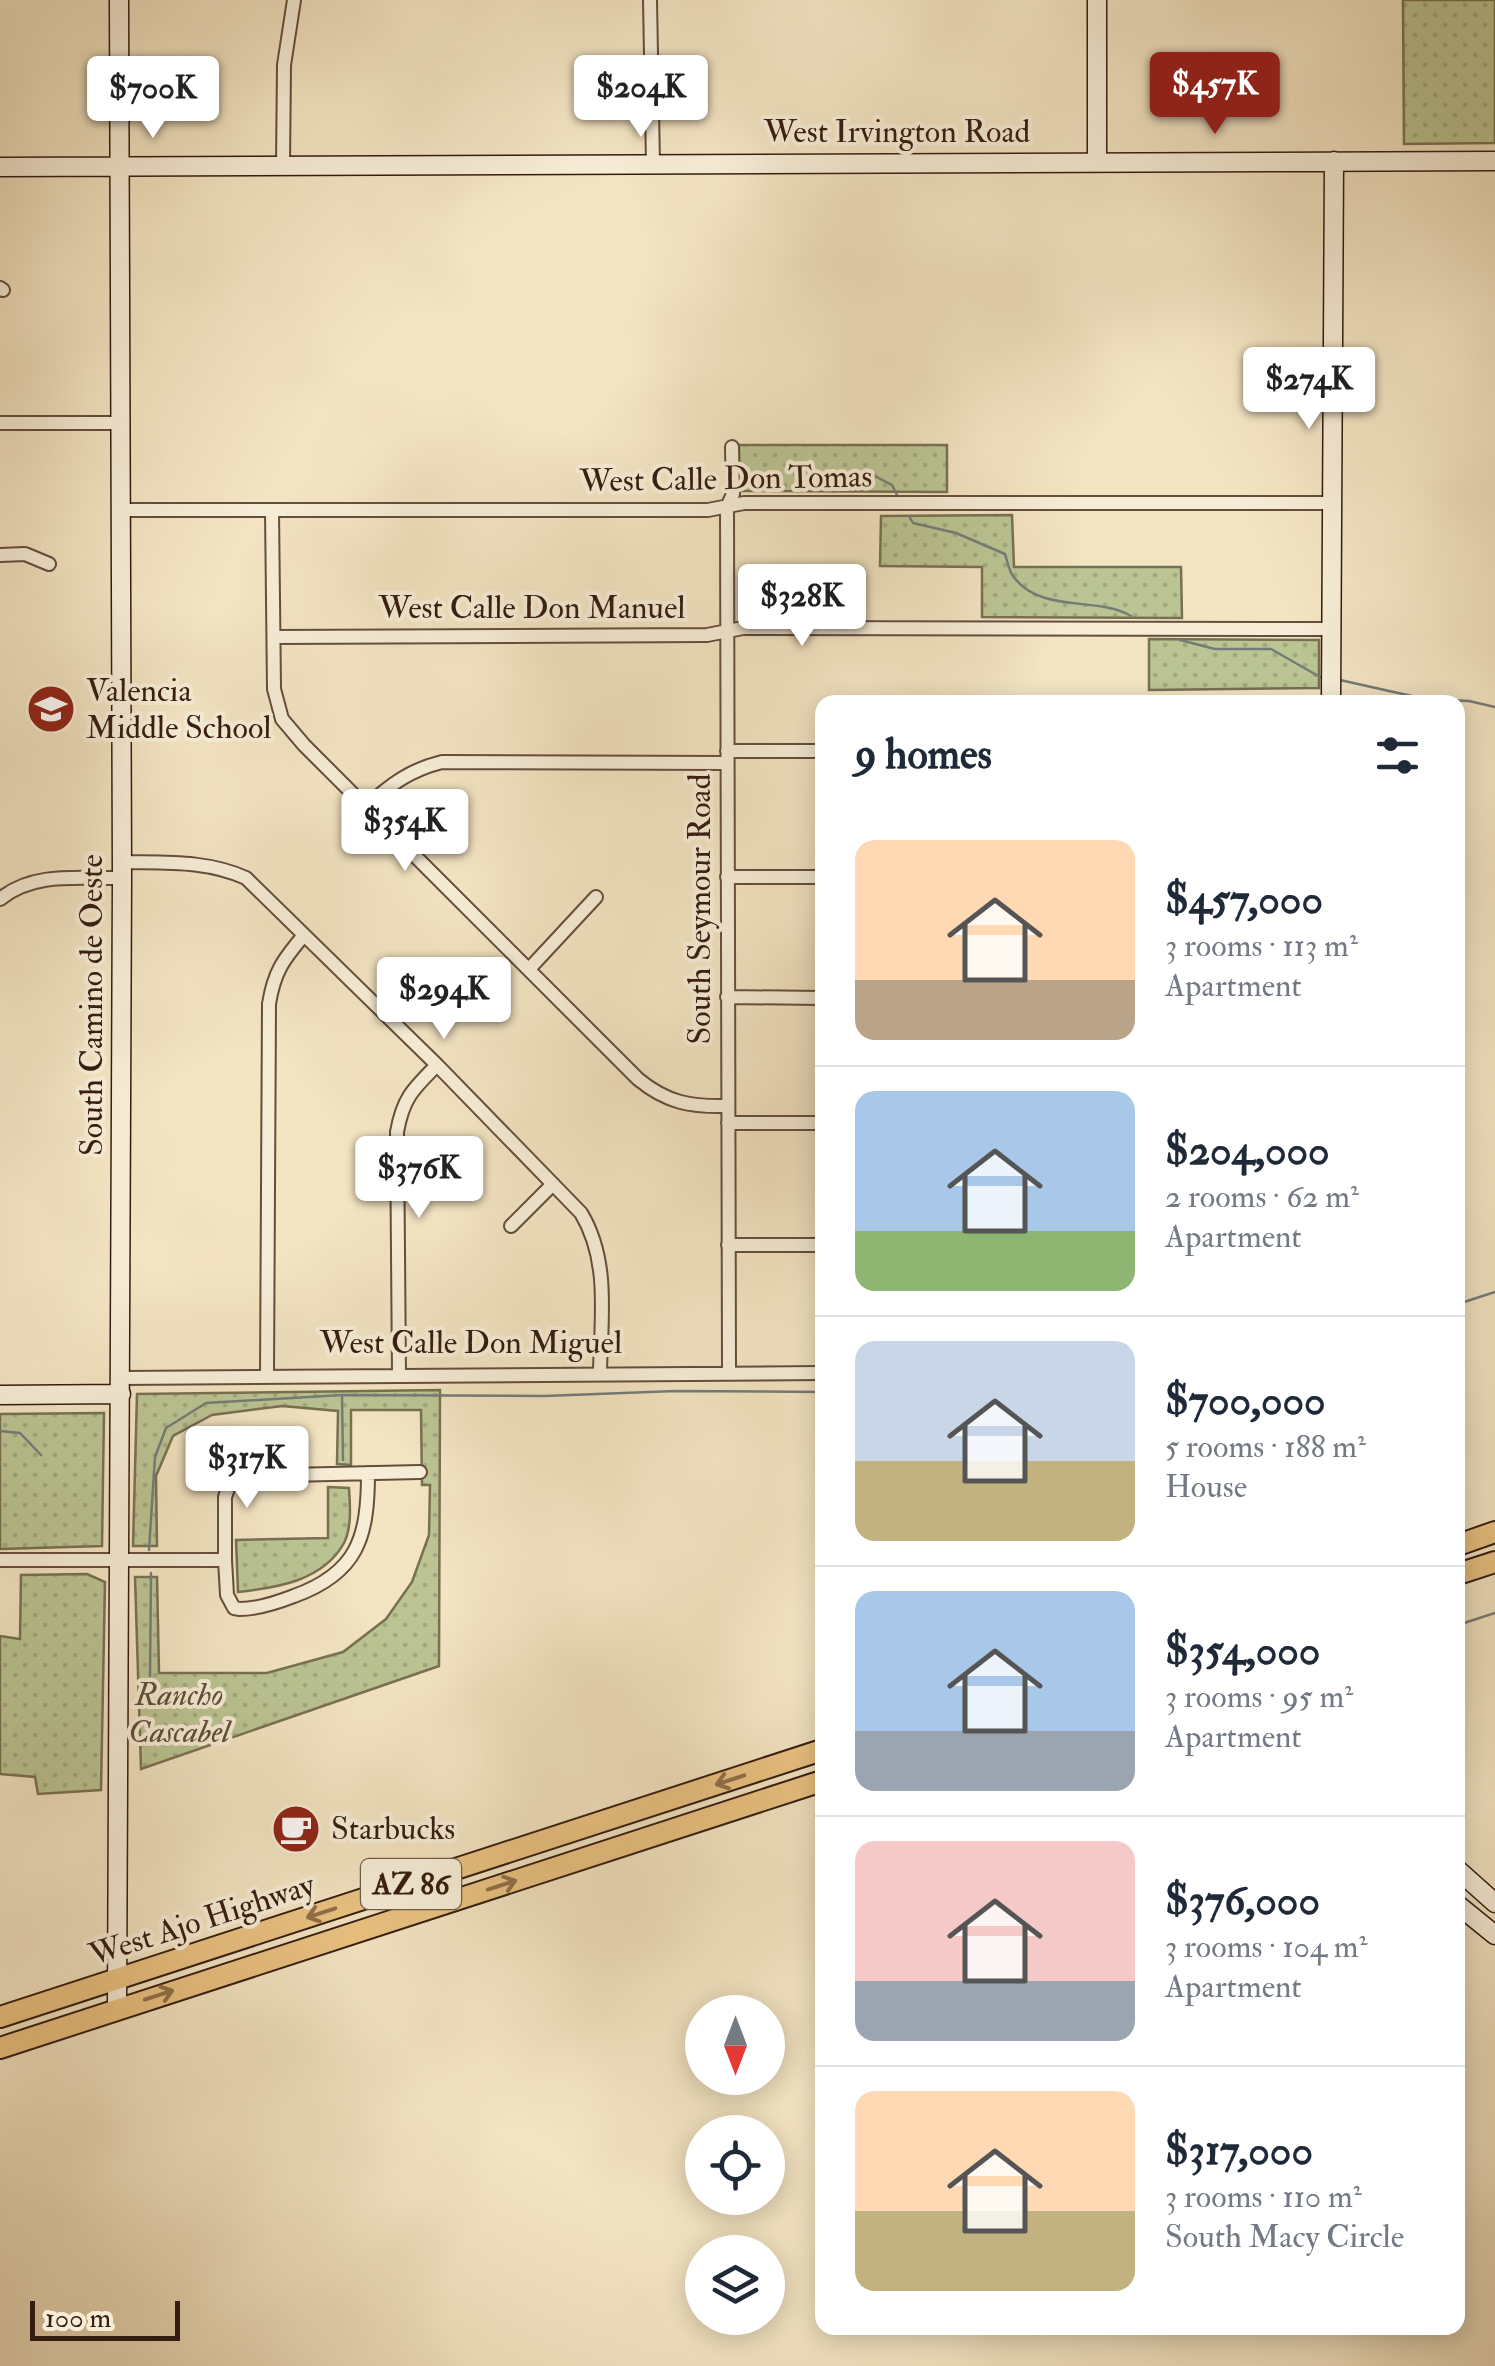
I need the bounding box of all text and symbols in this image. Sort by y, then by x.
pin: $457K [1145,52,1285,137]
pin: $204K [571,55,711,140]
pin: $700K [83,56,223,141]
text: $457K [1172,64,1258,104]
text: $204K [596,67,686,107]
text: $700K [109,68,197,108]
street label: West Irvington Road [763,112,1031,152]
pin: $274K [1239,347,1379,432]
text: $274K [1265,359,1353,399]
street label: West Calle Don Tomas [578,456,873,502]
pin: $328K [732,564,872,649]
text: $328K [760,576,844,616]
street label: West Calle Don Manuel [377,588,686,628]
place label: Valencia Middle School [86,671,271,748]
school or university icon: Valencia Middle School [25,683,77,735]
icon: filters [1370,728,1425,783]
text: 9 homes [855,729,992,781]
street label: South Seymour Road [680,773,720,1045]
pin: $354K [335,789,475,874]
text: $354K [363,801,447,841]
street label: South Camino de Oeste [72,854,112,1156]
text: $457,000 [1165,874,1323,926]
icon: home [935,880,1055,1000]
text: 3 rooms · 113 m² [1165,926,1358,966]
pin: $294K [374,957,514,1042]
text: Apartment [1165,966,1302,1006]
text: $294K [399,969,489,1009]
text: $204,000 [1165,1125,1330,1177]
icon: home [935,1131,1055,1251]
pin: $376K [349,1136,489,1221]
text: $376K [377,1148,461,1188]
text: 2 rooms · 62 m² [1165,1177,1359,1217]
text: Apartment [1165,1217,1302,1257]
street label: West Calle Don Miguel [319,1323,622,1363]
text: $700,000 [1165,1375,1326,1427]
icon: home [935,1381,1055,1501]
pin: $317K [177,1426,317,1511]
text: 5 rooms · 188 m² [1165,1427,1366,1467]
text: $317K [208,1438,286,1478]
text: House [1165,1467,1247,1507]
text: $354,000 [1165,1625,1320,1677]
icon: home [935,1631,1055,1751]
park label: Rancho Cascabel [128,1675,232,1752]
text: 3 rooms · 95 m² [1165,1677,1353,1717]
text: Apartment [1165,1717,1302,1757]
one-way arrow [714,1773,746,1791]
cafe icon: Starbucks [270,1803,322,1855]
place label: Starbucks [331,1809,455,1849]
road number: AZ 86 [361,1859,461,1909]
street label: West Ajo Highway [83,1864,321,1976]
one-way arrow [485,1874,517,1892]
text: $376,000 [1165,1875,1320,1927]
icon: home [935,1881,1055,2001]
one-way arrow [305,1905,337,1923]
text: 3 rooms · 104 m² [1165,1927,1368,1967]
text: Apartment [1165,1967,1302,2007]
one-way arrow [143,1985,175,2003]
north arrow [685,1995,785,2095]
map controls [685,1995,785,2335]
button: locate [685,2115,785,2215]
text: $317,000 [1165,2125,1313,2177]
icon: home [935,2131,1055,2251]
text: 3 rooms · 110 m² [1165,2177,1362,2217]
text: South Macy Circle [1165,2217,1404,2257]
button: layers [685,2235,785,2335]
scale bar [30,2296,180,2340]
text: 100 m [45,2301,111,2336]

